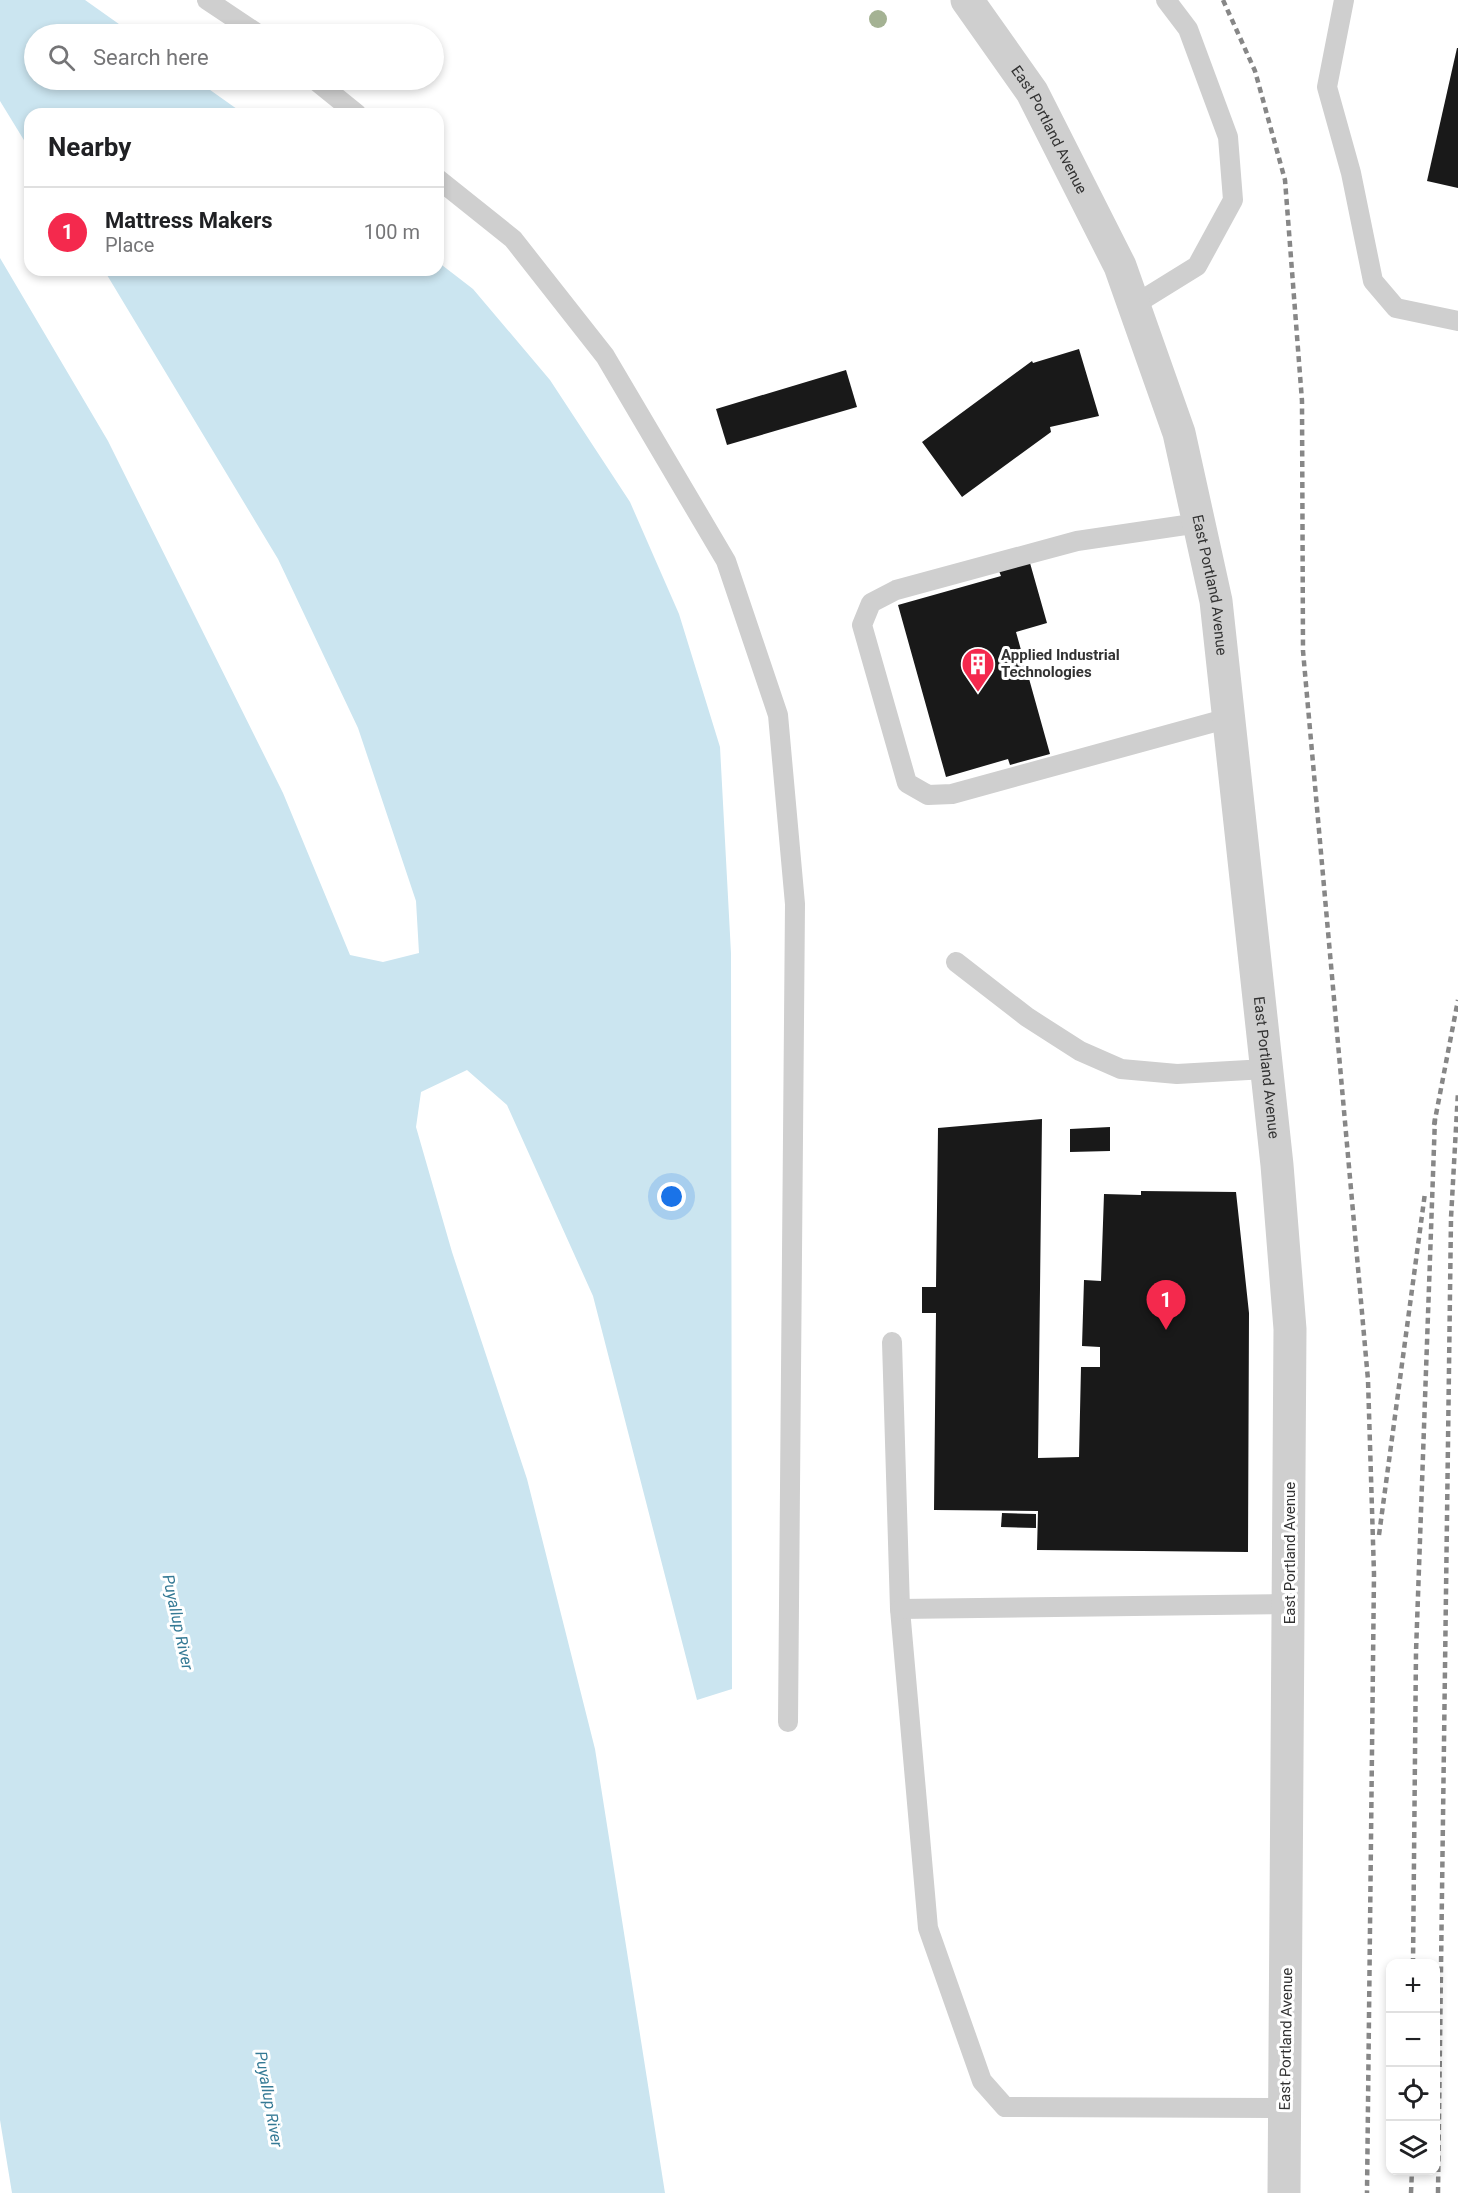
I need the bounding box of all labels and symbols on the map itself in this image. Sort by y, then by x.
street label: East Portland Avenue [1007,62,1091,197]
street label: East Portland Avenue [1188,513,1231,656]
building icon: Applied Industrial Technologies [960,646,996,693]
place label: Applied Industrial Technologies [1001,646,1120,681]
street label: East Portland Avenue [1250,996,1283,1140]
your location [657,1182,686,1211]
pin: 1 [1146,1280,1186,1330]
street label: East Portland Avenue [1281,1482,1299,1624]
water label: Puyallup River [159,1573,198,1672]
street label: East Portland Avenue [1276,1967,1296,2110]
water label: Puyallup River [251,2050,287,2149]

